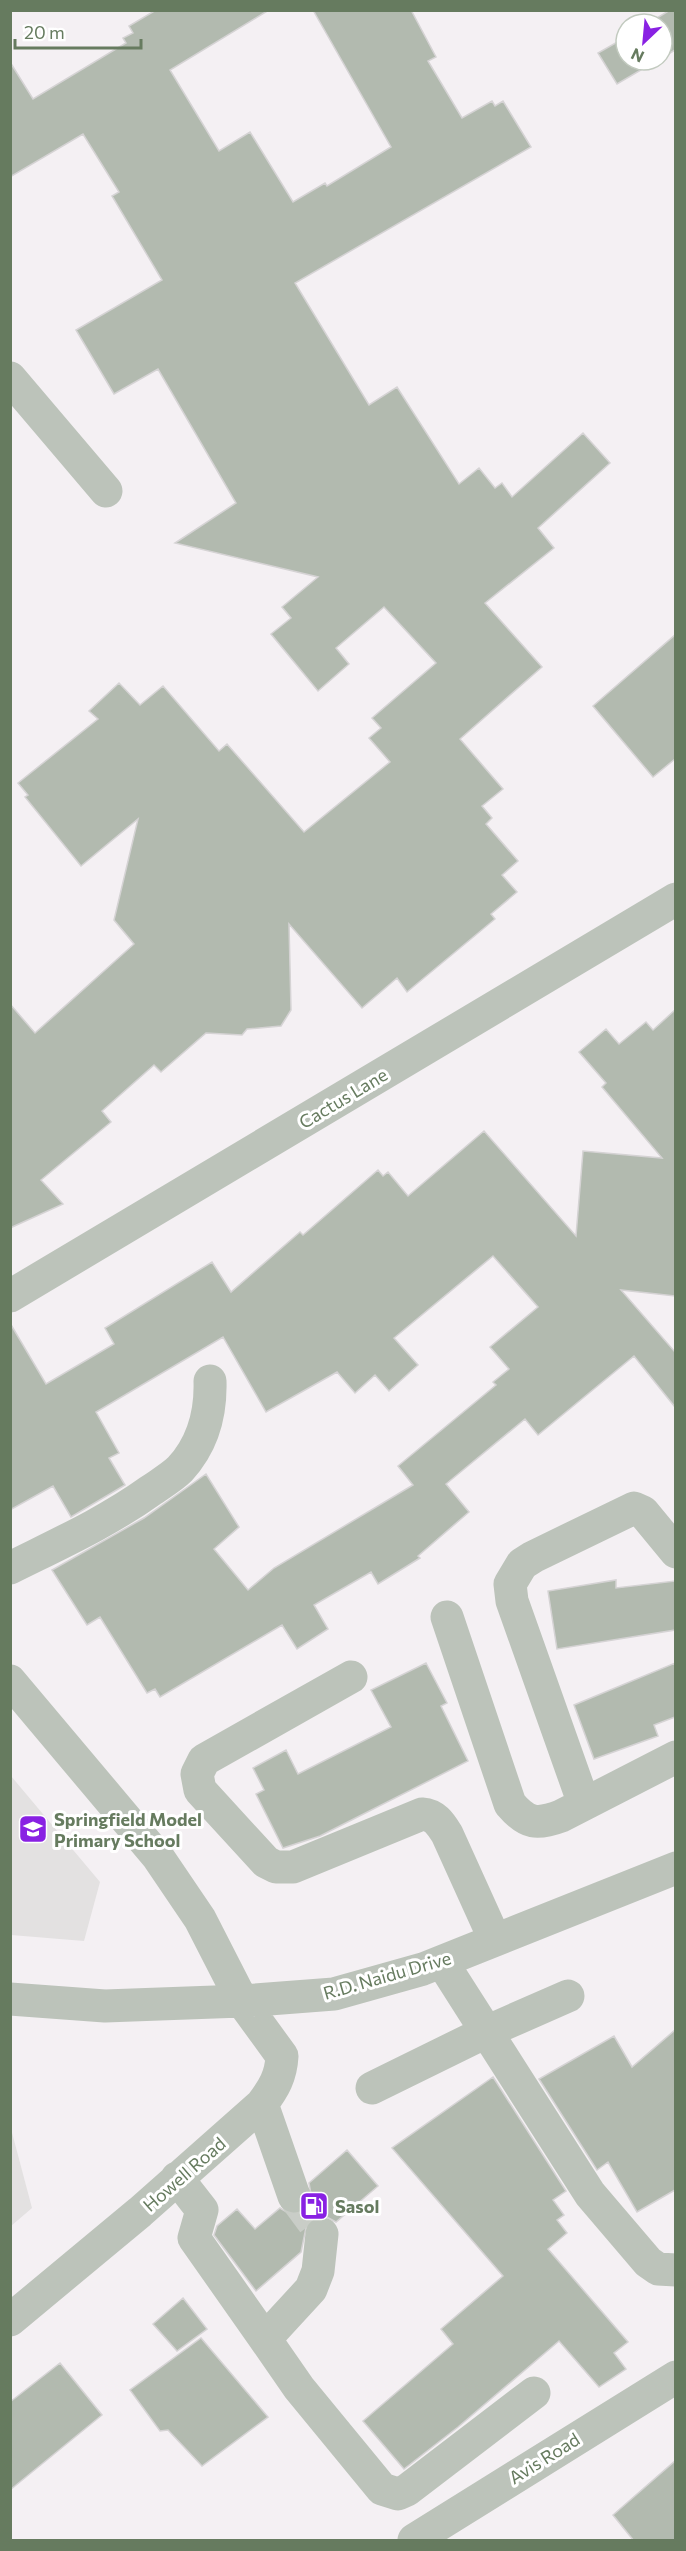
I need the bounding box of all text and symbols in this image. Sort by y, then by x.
scale bar [15,12,141,50]
north arrow [614,12,674,72]
text: 20 m [24,21,65,43]
text: N [628,45,647,67]
street label: Cactus Lane [295,1063,391,1133]
place label: Springfield Model Primary School [54,1808,202,1851]
school or university icon: Springfield Model Primary School [17,1813,49,1845]
street label: R.D. Naidu Drive [321,1946,453,2004]
street label: Howell Road [138,2132,230,2216]
fuel station icon: Sasol [298,2190,330,2222]
place label: Sasol [335,2195,379,2217]
street label: Avis Road [505,2428,583,2488]

